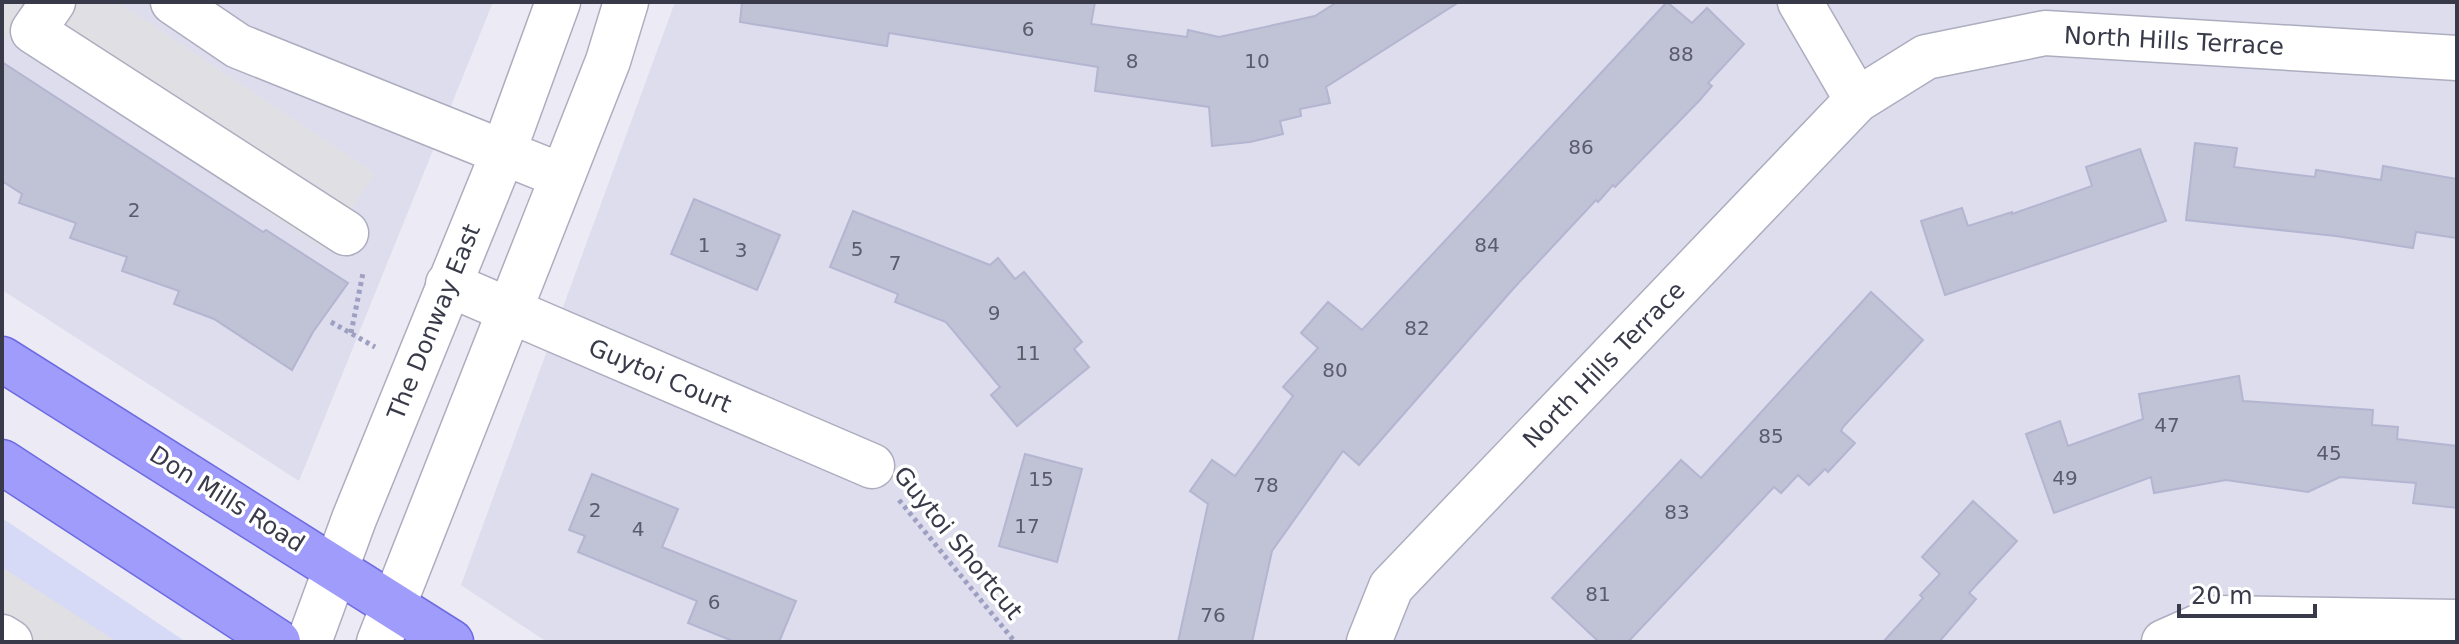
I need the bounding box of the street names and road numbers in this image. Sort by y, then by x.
street label: North Hills Terrace [2063,21,2285,61]
street label: The Donway East [382,220,486,425]
street label: North Hills Terrace [1517,276,1691,454]
street label: Guytoi Court [584,333,736,419]
street label: Don Mills Road [144,440,310,558]
street label: Guytoi Shortcut [888,461,1028,625]

